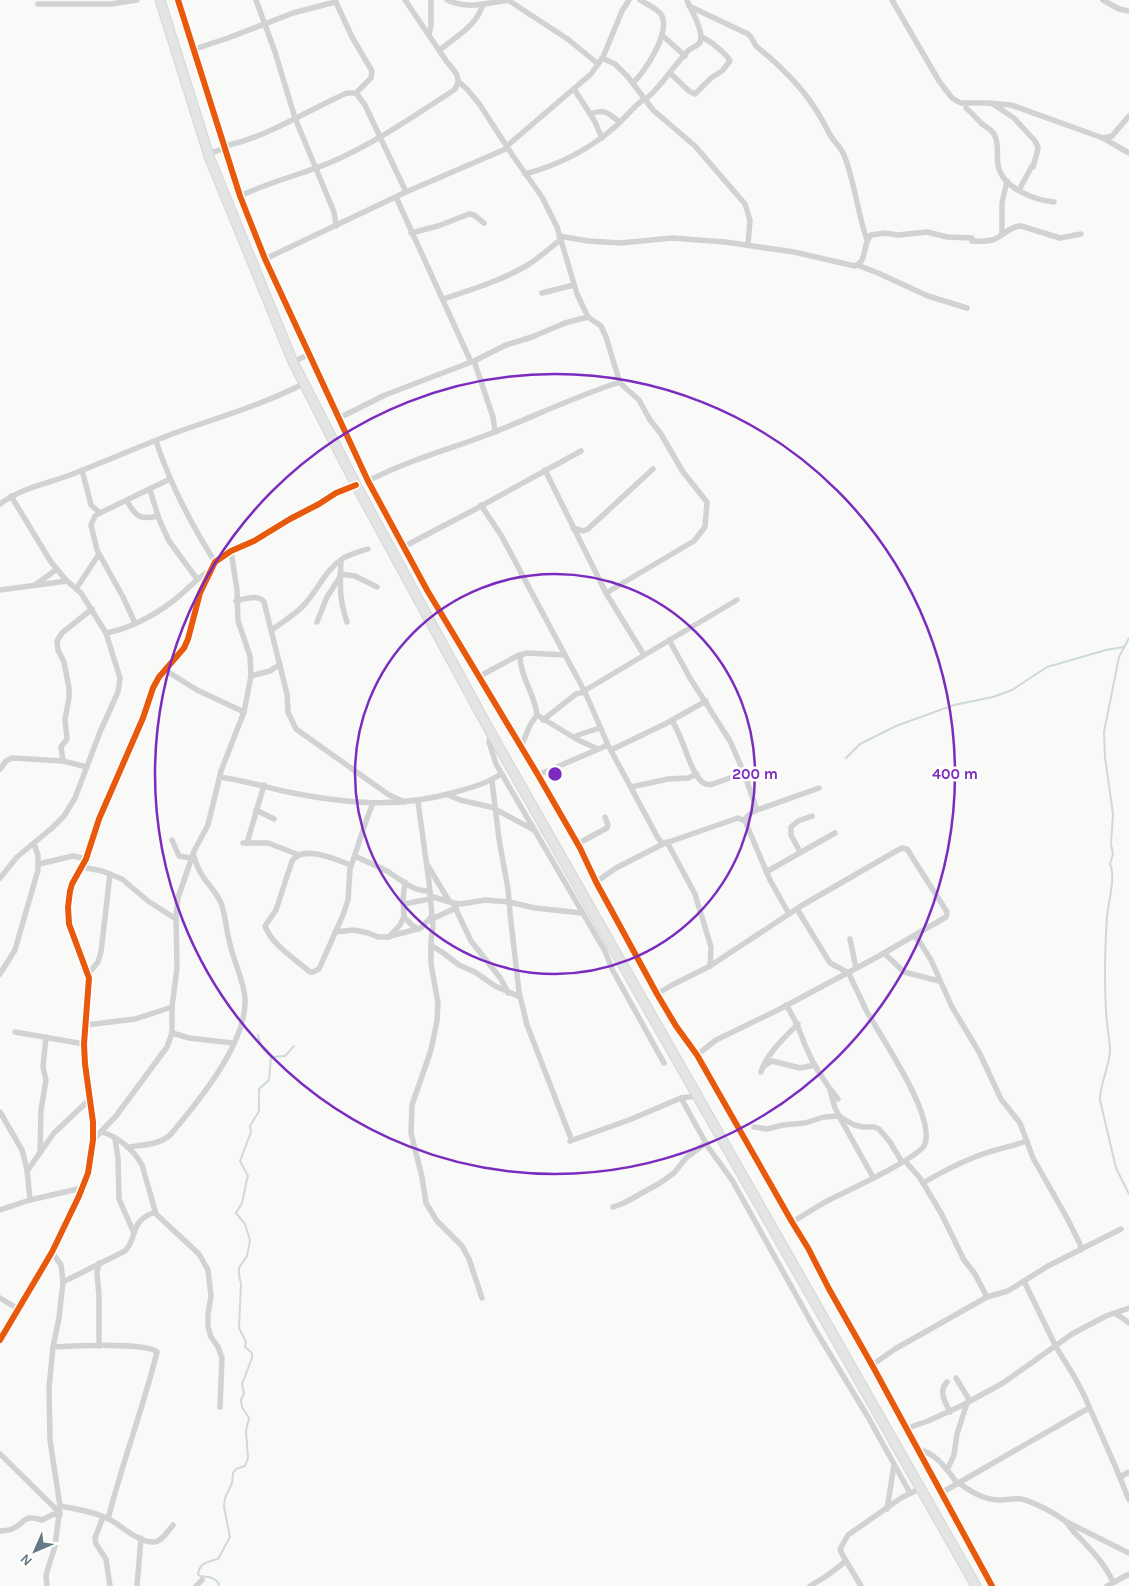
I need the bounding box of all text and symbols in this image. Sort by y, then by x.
centre of rings [546,765,564,783]
text: 200 m [732,765,778,783]
text: 400 m [932,765,978,783]
north arrow [10,1526,60,1576]
text: N [17,1550,36,1569]

